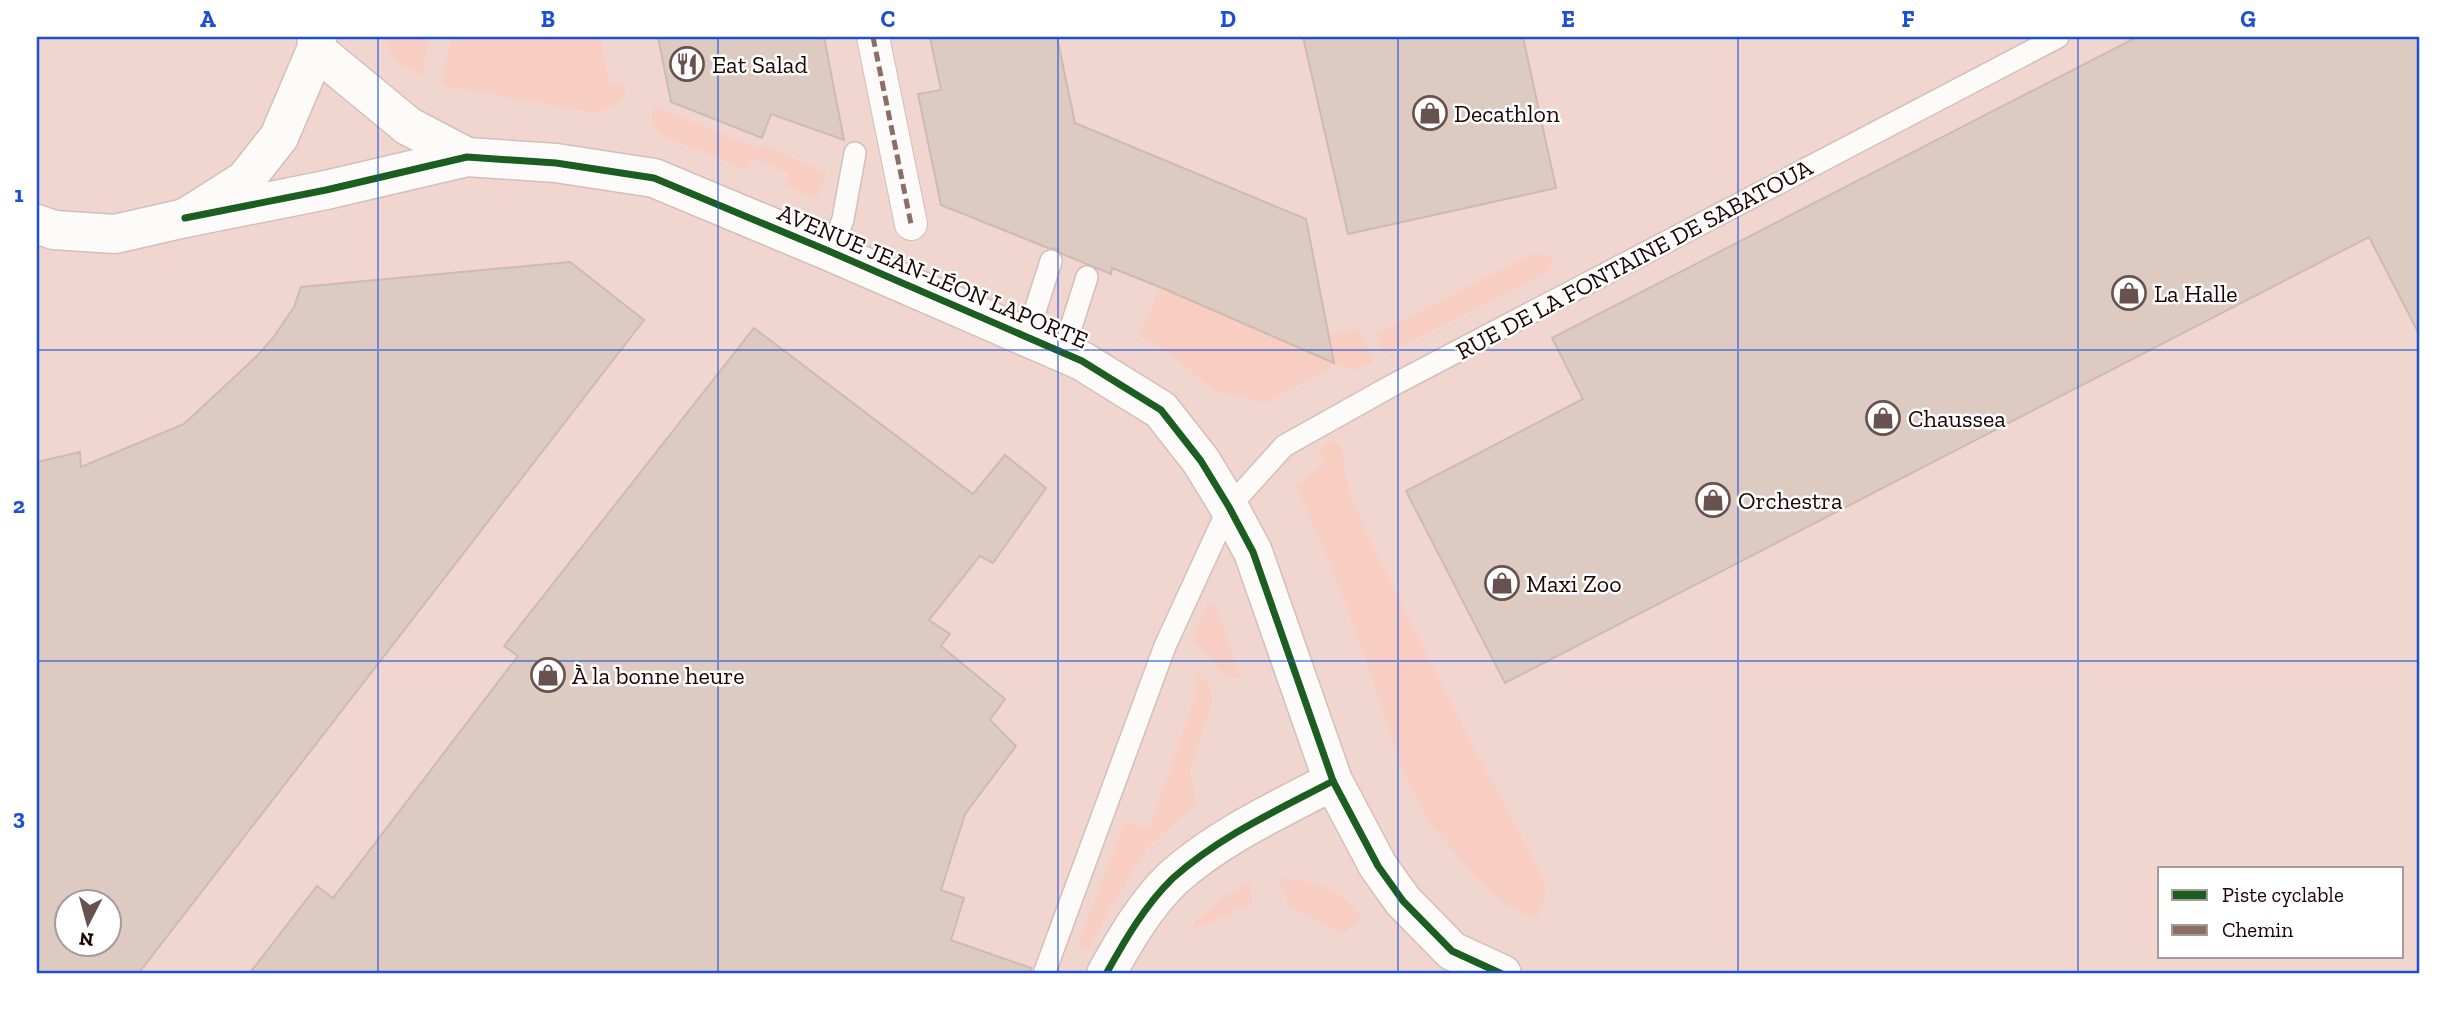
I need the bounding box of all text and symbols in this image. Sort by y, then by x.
text: A [200,5,216,33]
text: B [541,5,555,33]
text: C [881,5,895,33]
text: D [1220,5,1236,33]
text: E [1561,5,1575,33]
text: F [1901,5,1915,33]
text: G [2240,5,2256,33]
restaurant icon: Eat Salad [668,45,706,83]
place label: Eat Salad [712,50,808,79]
shop icon: Decathlon [1411,94,1449,132]
place label: Decathlon [1454,99,1560,128]
street label: RUE DE LA FONTAINE DE SABATOUA [1451,152,1817,366]
text: 1 [14,180,24,208]
street label: AVENUE JEAN-LÉON LAPORTE [774,197,1092,355]
shop icon: La Halle [2110,274,2148,312]
place label: La Halle [2154,279,2238,308]
shop icon: Chaussea [1864,399,1902,437]
place label: Chaussea [1908,404,2006,433]
shop icon: Orchestra [1694,481,1732,519]
place label: Orchestra [1738,486,1843,515]
text: 2 [13,491,25,519]
shop icon: Maxi Zoo [1483,564,1521,602]
place label: Maxi Zoo [1526,569,1622,598]
shop icon: À la bonne heure [529,656,567,694]
place label: À la bonne heure [572,661,745,690]
text: 3 [13,803,25,831]
legend [2158,867,2404,958]
text: Piste cyclable [2222,882,2344,907]
north arrow [52,888,122,958]
text: Chemin [2222,917,2293,942]
text: N [78,927,95,952]

